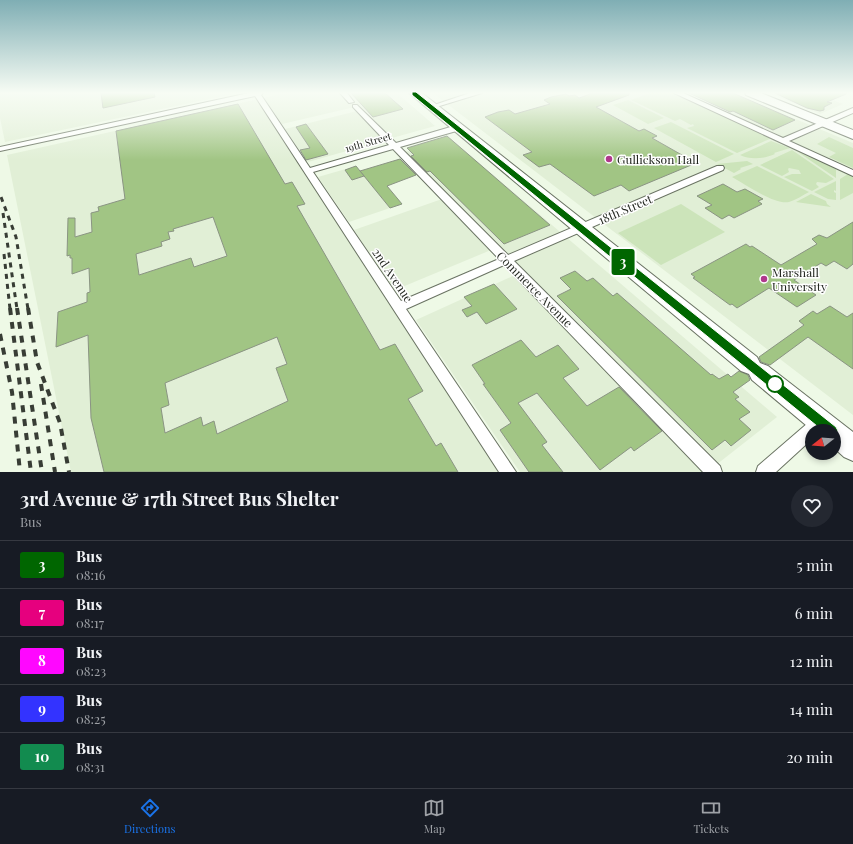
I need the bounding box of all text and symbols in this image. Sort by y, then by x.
street label: 19th Street [343,129,393,155]
place label: Gullickson Hall [617,151,700,167]
marker: Gullickson Hall [604,154,614,164]
street label: 18th Street [596,190,655,228]
street label: 2nd Avenue [369,245,417,305]
street label: Commerce Avenue [493,247,577,331]
line badge: 3 [610,249,636,275]
text: 3 [620,252,626,271]
place label: Marshall University [772,264,827,294]
marker: Marshall University [759,274,769,284]
unlabelled marker [766,375,784,393]
north arrow [805,424,841,460]
map controls [805,424,841,460]
text: 3rd Avenue & 17th Street Bus Shelter [20,485,339,511]
button: heart [791,485,833,527]
text: Bus [20,513,41,530]
text: Bus [76,546,102,566]
text: 3 [39,555,45,574]
text: 5 min [797,555,833,575]
text: 08:16 [76,566,106,583]
text: Bus [76,594,102,614]
text: 7 [39,603,45,622]
text: 6 min [795,603,833,623]
text: 08:17 [76,614,104,631]
text: Bus [76,642,102,662]
text: 8 [38,651,46,670]
text: 12 min [790,651,833,671]
text: 08:23 [76,662,106,679]
text: Bus [76,690,102,710]
text: 9 [38,699,46,718]
text: 14 min [790,699,833,719]
text: 08:25 [76,710,106,727]
text: Bus [76,738,102,758]
text: 10 [35,747,49,766]
text: 20 min [786,747,833,767]
text: 08:31 [76,758,105,775]
tab: Directions [124,797,175,836]
tab: Map [423,797,445,836]
tab: Tickets [693,797,729,836]

